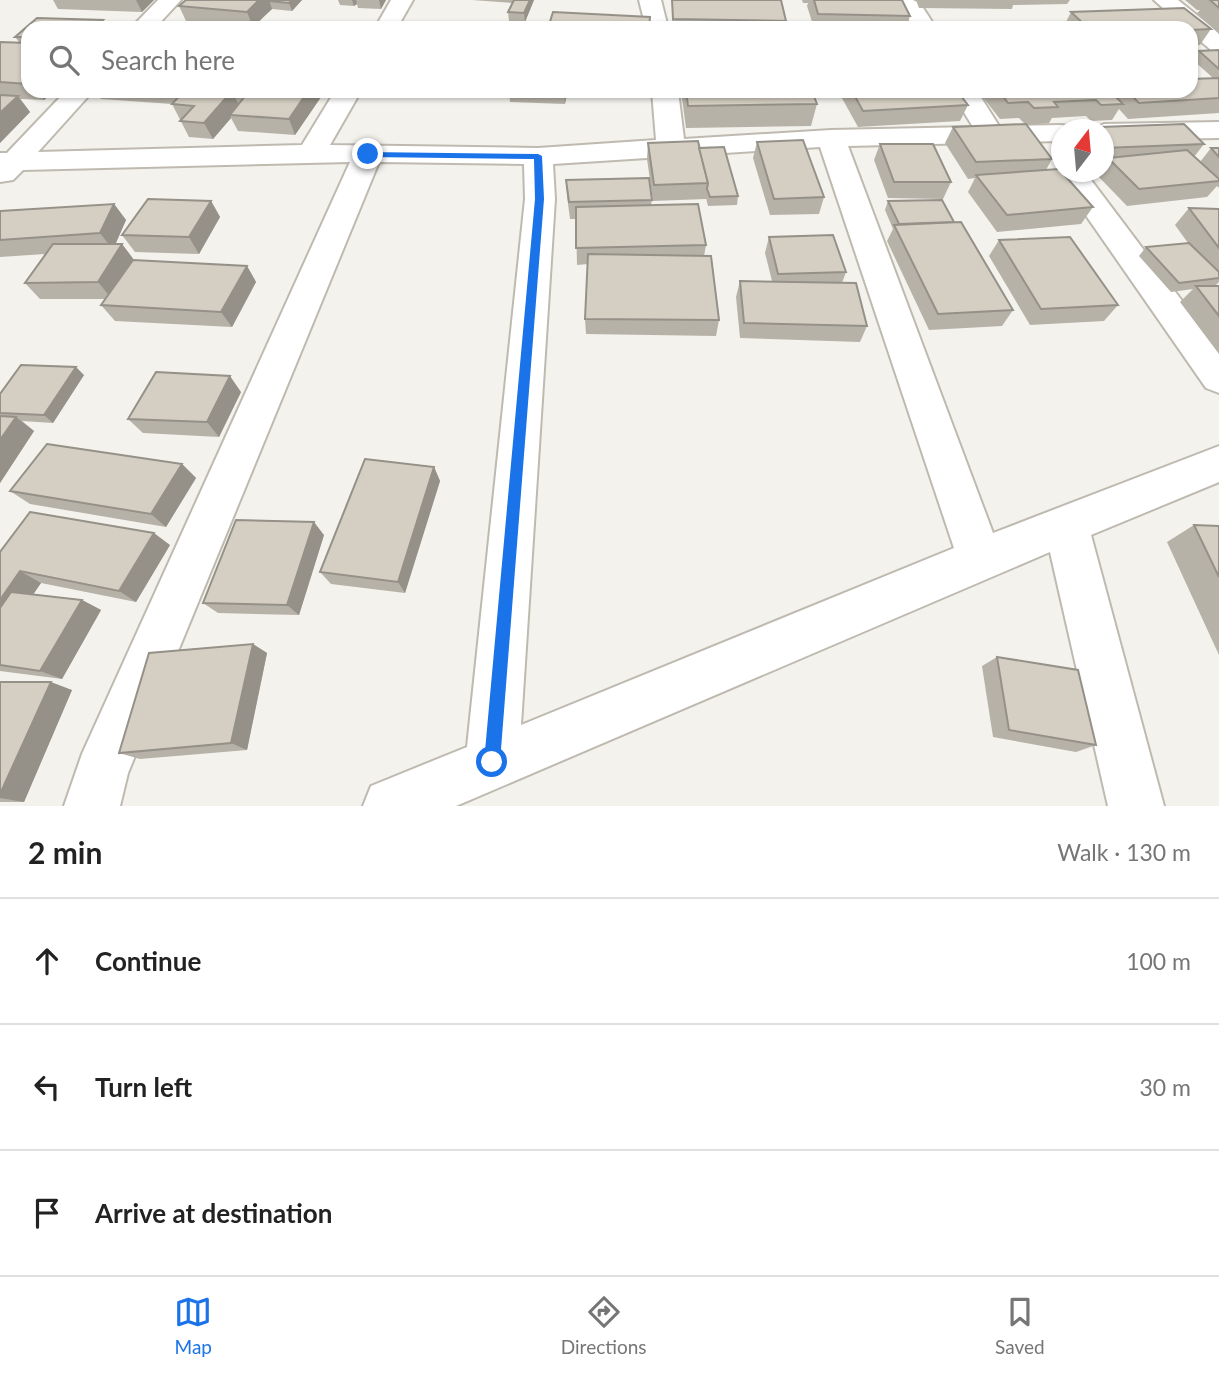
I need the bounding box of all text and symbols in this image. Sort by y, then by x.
search box [21,21,1198,98]
icon: search [45,41,83,79]
text: Search here [101,44,235,76]
north arrow [1051,119,1114,182]
route end [352,138,383,169]
route start [476,746,507,777]
text: 2 min [28,834,102,870]
text: Walk · 130 m [1057,838,1191,866]
icon: ahead [28,942,66,980]
text: Continue [95,945,201,977]
text: 100 m [1126,947,1191,975]
icon: left [28,1068,66,1106]
text: Turn left [95,1071,192,1103]
text: 30 m [1140,1073,1191,1101]
icon: arrive [28,1194,66,1232]
text: Arrive at destination [95,1197,332,1229]
tab: Map [174,1293,212,1358]
tab: Directions [561,1293,647,1358]
tab: Saved [995,1293,1045,1358]

